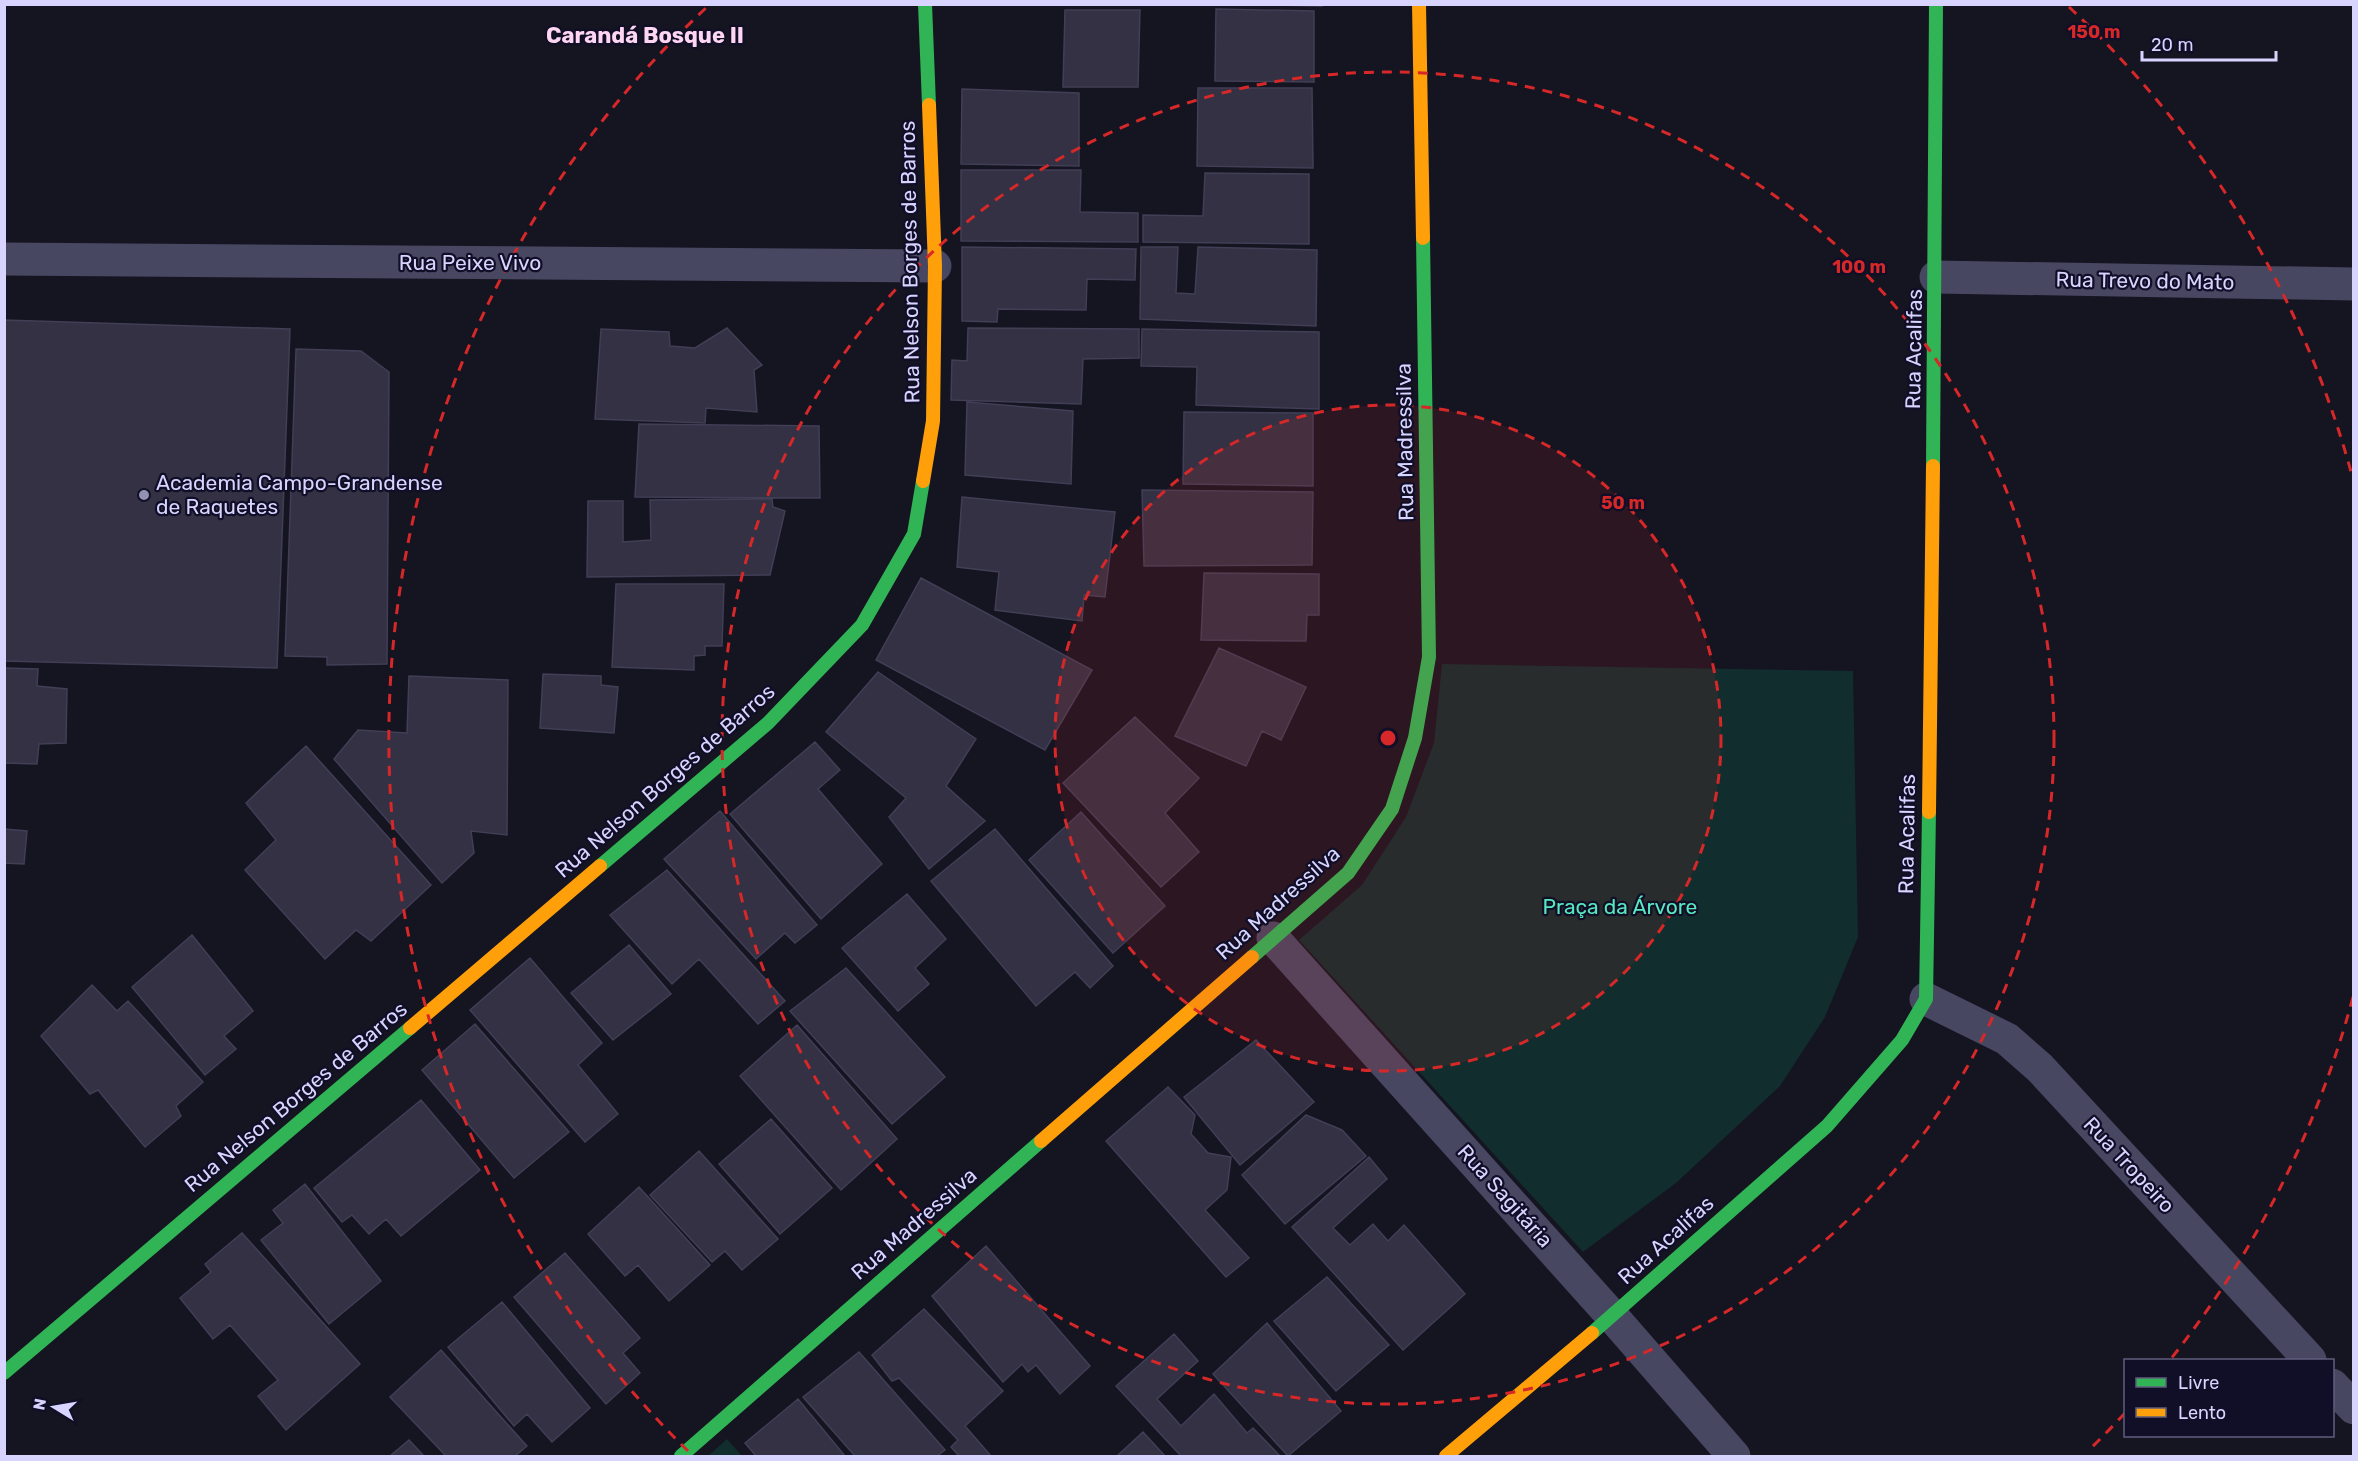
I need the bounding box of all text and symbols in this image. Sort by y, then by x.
text: 150 m [2067,21,2121,43]
district label: Carandá Bosque II [546,22,744,49]
scale bar [2142,24,2276,62]
text: 20 m [2151,34,2193,56]
street label: Rua Nelson Borges de Barros [895,120,924,404]
street label: Rua Peixe Vivo [399,250,541,275]
text: 100 m [1832,256,1886,278]
street label: Rua Trevo do Mato [2055,266,2235,295]
street label: Rua Acalifas [1900,289,1927,409]
street label: Rua Madressilva [1391,363,1418,521]
place label: Academia Campo-Grandense de Raquetes [156,470,443,519]
marker: Academia Campo-Grandense de Raquetes [137,488,151,502]
text: 50 m [1601,492,1645,514]
street label: Rua Nelson Borges de Barros [550,678,780,883]
centre of rings [1378,728,1398,748]
street label: Rua Acalifas [1893,774,1920,894]
street label: Rua Madressilva [1211,841,1345,965]
park label: Praça da Árvore [1543,894,1697,919]
street label: Rua Nelson Borges de Barros [179,996,412,1197]
street label: Rua Tropeiro [2079,1111,2180,1218]
street label: Rua Sagitária [1453,1139,1558,1252]
street label: Rua Madressilva [846,1162,981,1285]
street label: Rua Acalifas [1613,1190,1719,1289]
legend [2124,1359,2334,1437]
text: Livre [2178,1372,2219,1394]
north arrow [24,1377,84,1437]
text: N [29,1397,50,1412]
text: Lento [2178,1402,2226,1424]

